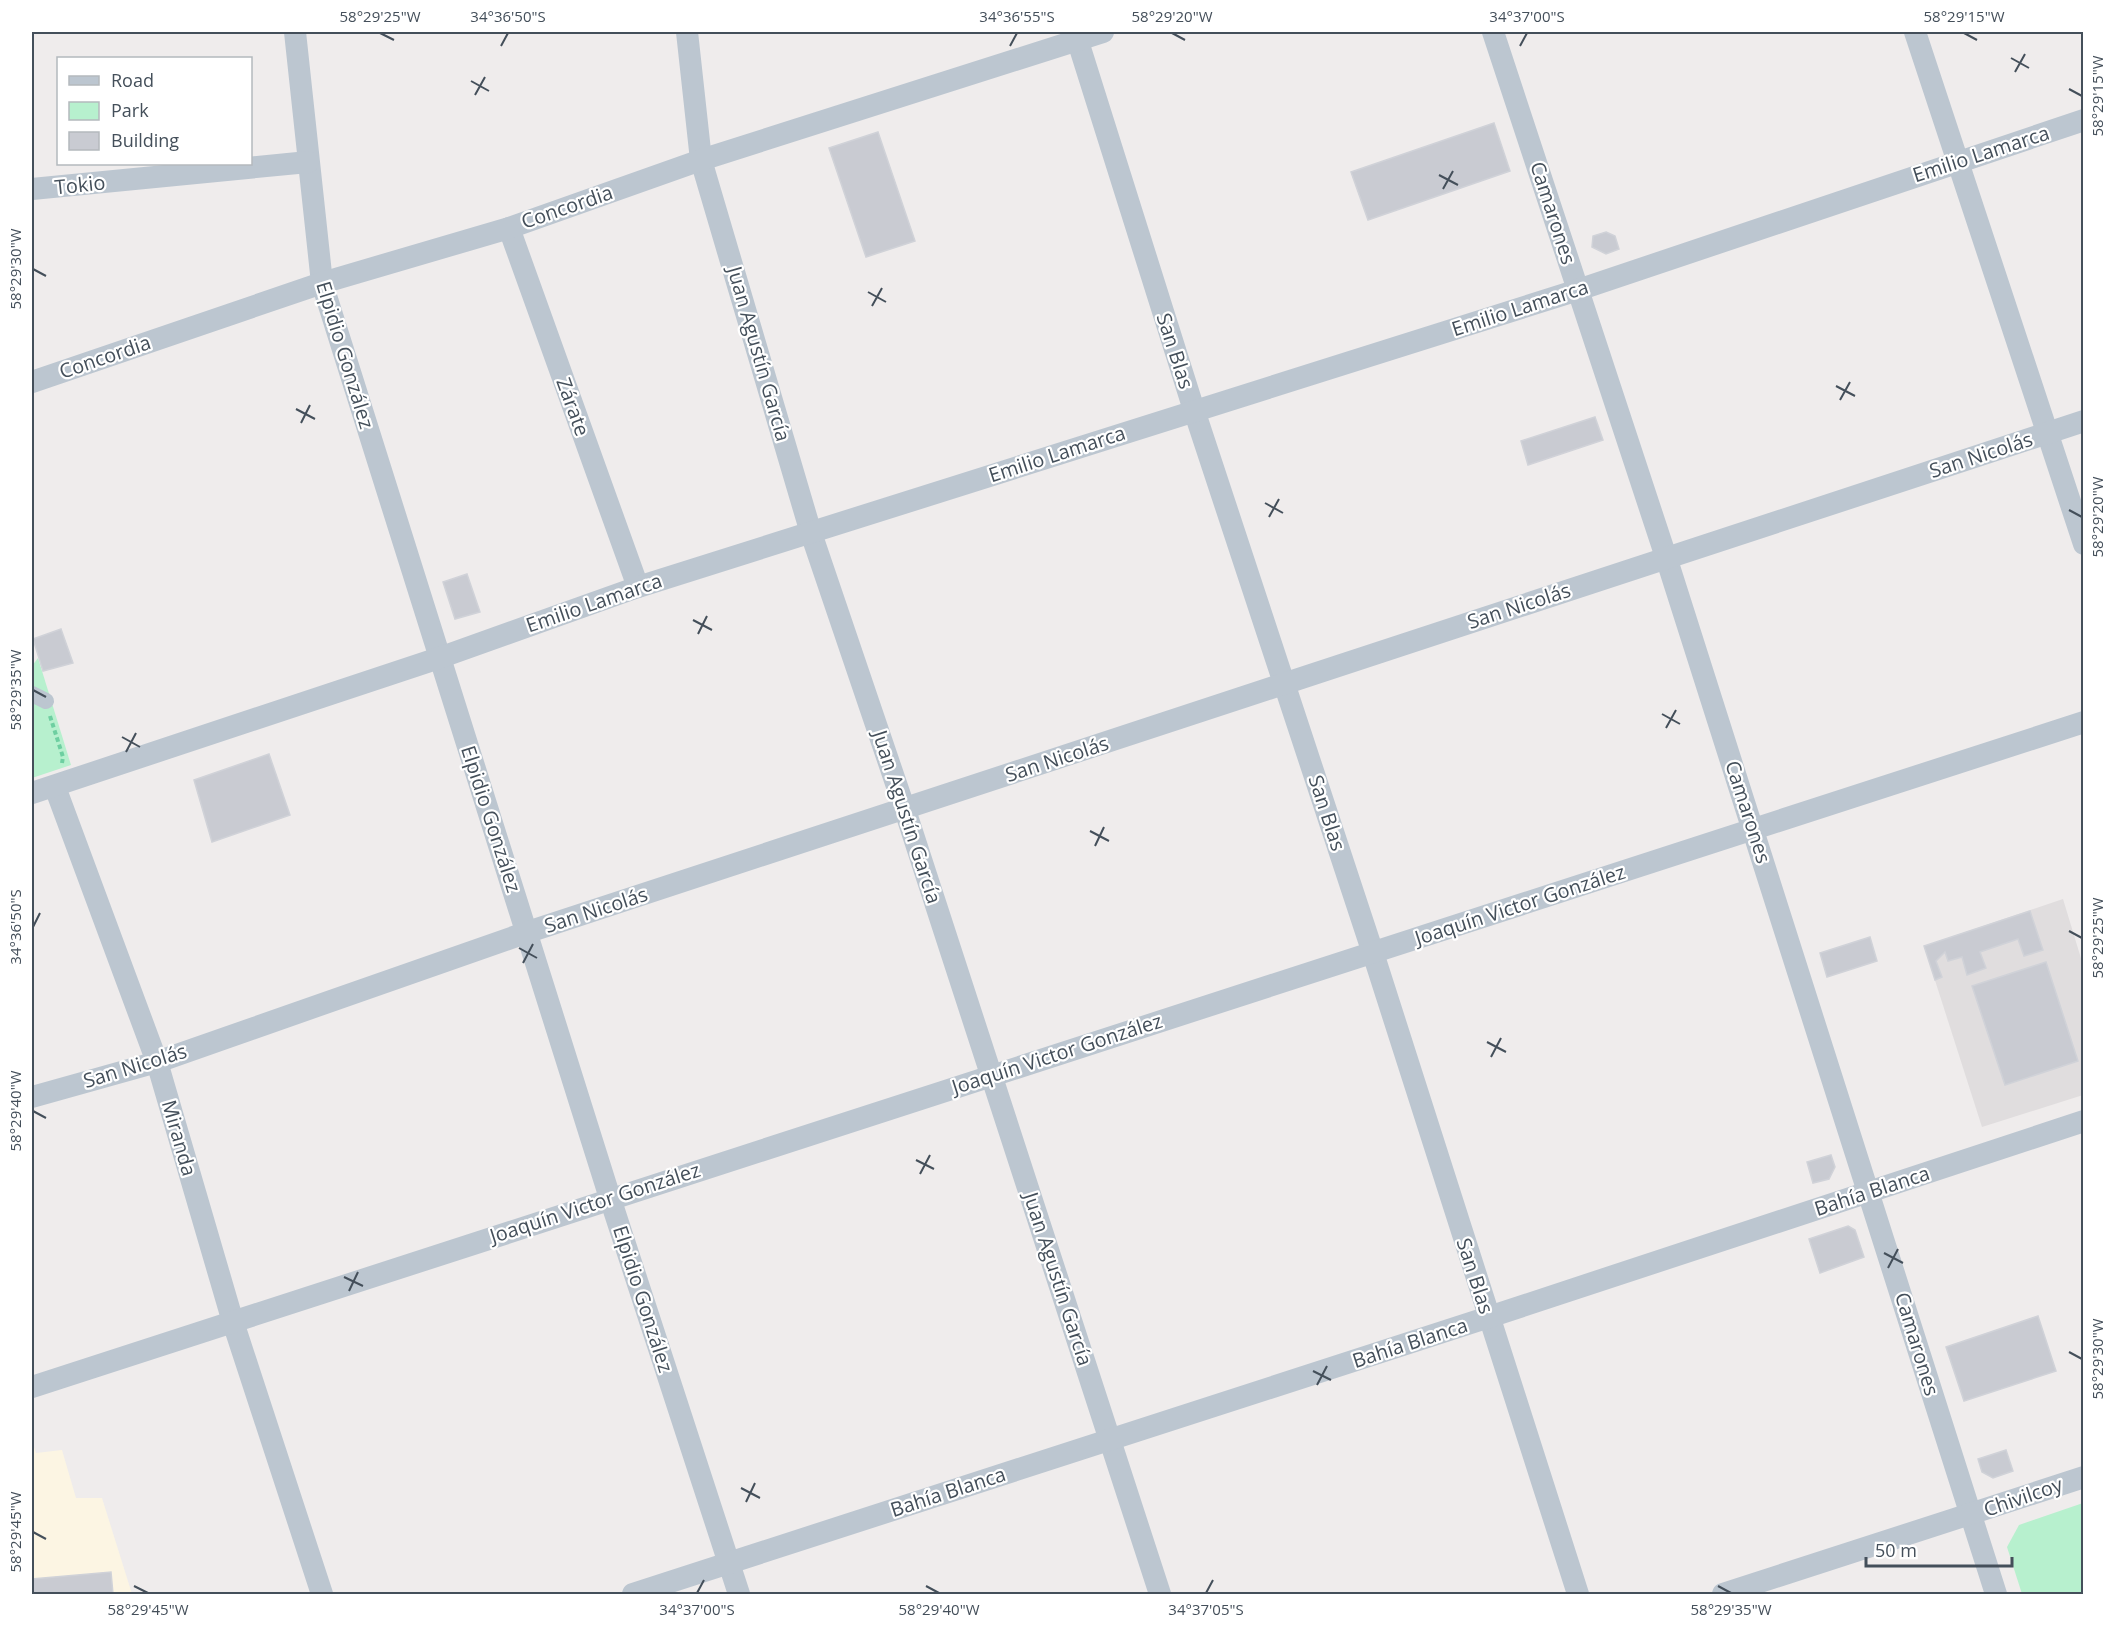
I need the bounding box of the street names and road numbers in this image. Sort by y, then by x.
street label: Emilio Lamarca [1909,119,2053,188]
street label: Camarones [1524,158,1583,268]
street label: Tokio [53,168,107,201]
street label: Concordia [517,178,616,235]
street label: Juan Agustín García [721,261,797,444]
street label: Emilio Lamarca [1448,273,1592,342]
street label: Elpidio González [310,278,381,432]
street label: San Blas [1151,310,1200,392]
street label: Concordia [55,328,154,385]
street label: Zárate [550,374,596,440]
street label: Emilio Lamarca [985,419,1129,488]
street label: San Nicolás [1926,425,2036,484]
street label: Emilio Lamarca [522,567,665,638]
street label: San Nicolás [1464,576,1574,635]
street label: Juan Agustín García [866,725,948,907]
street label: San Nicolás [1002,729,1112,788]
street label: Elpidio González [455,742,528,896]
street label: Camarones [1719,757,1778,867]
street label: San Blas [1303,772,1352,854]
street label: Joaquín Victor González [1409,858,1628,952]
street label: San Nicolás [541,880,651,939]
street label: Joaquín Victor González [946,1007,1165,1101]
street label: San Nicolás [80,1037,190,1094]
street label: Miranda [156,1097,203,1179]
street label: Joaquín Victor González [484,1156,703,1250]
street label: Bahía Blanca [1811,1159,1933,1222]
street label: Juan Agustín García [1017,1187,1099,1369]
street label: Elpidio González [607,1222,680,1376]
street label: San Blas [1451,1235,1500,1317]
street label: Camarones [1889,1289,1946,1399]
street label: Bahía Blanca [1349,1311,1471,1374]
street label: Bahía Blanca [887,1460,1009,1523]
street label: Chivilcoy [1980,1470,2067,1523]

